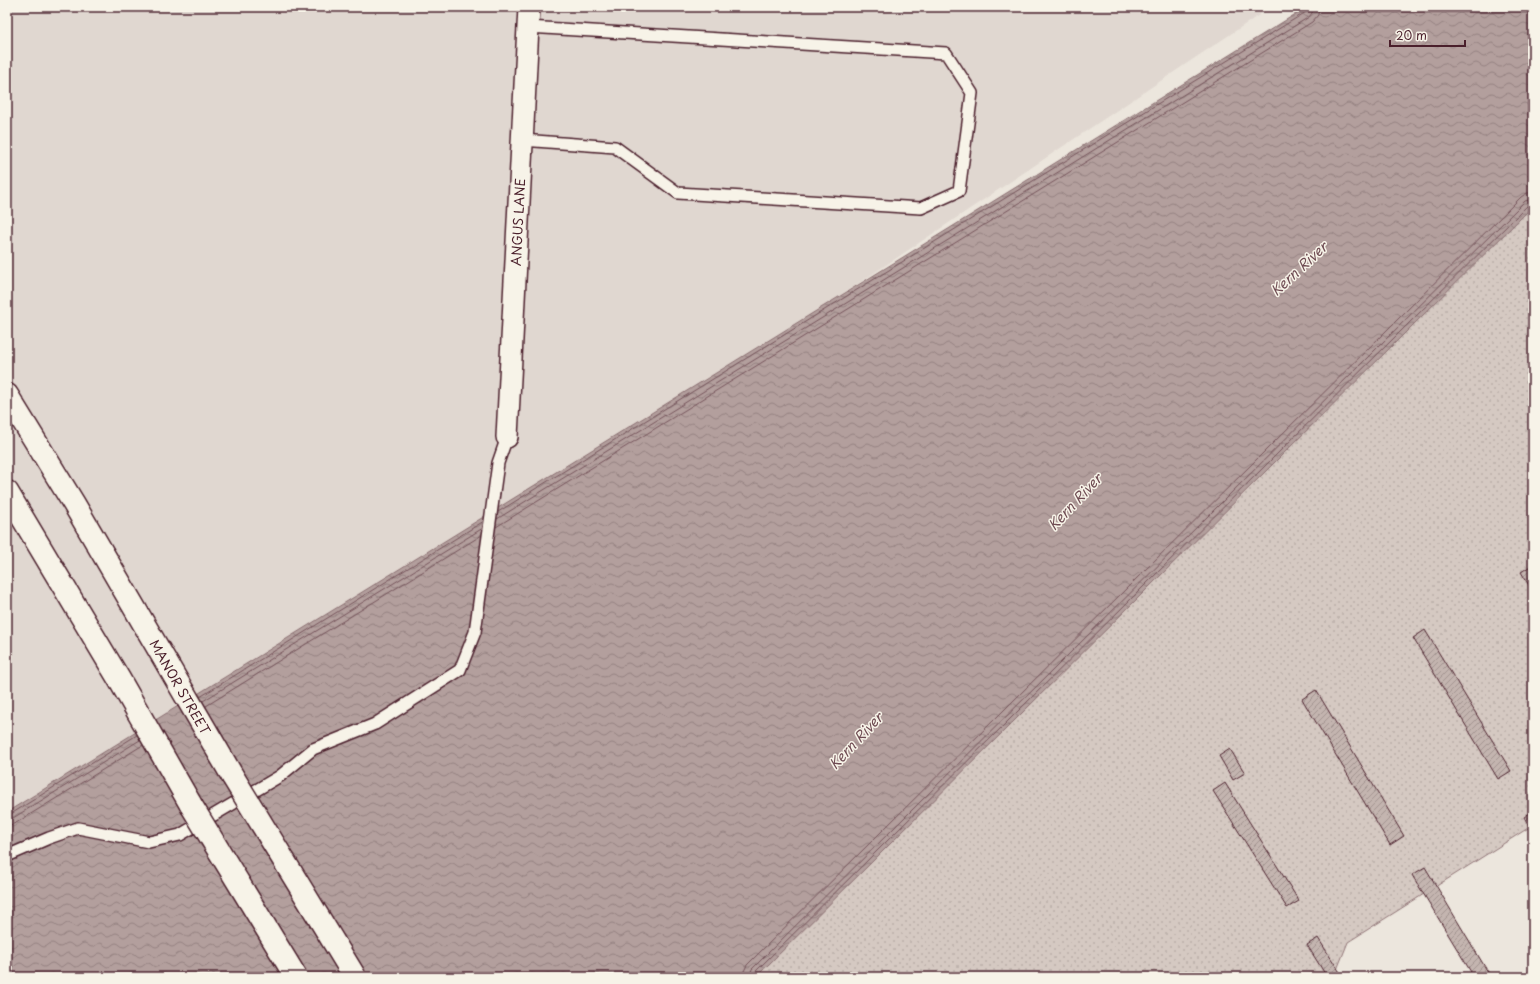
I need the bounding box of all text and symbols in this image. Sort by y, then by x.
scale bar [1390,22,1465,48]
text: 20 m [1396,26,1427,44]
street label: ANGUS LANE [506,178,529,266]
water label: Kern River [1266,236,1333,300]
water label: Kern River [1043,467,1108,535]
street label: MANOR STREET [145,636,215,738]
water label: Kern River [824,706,889,774]

